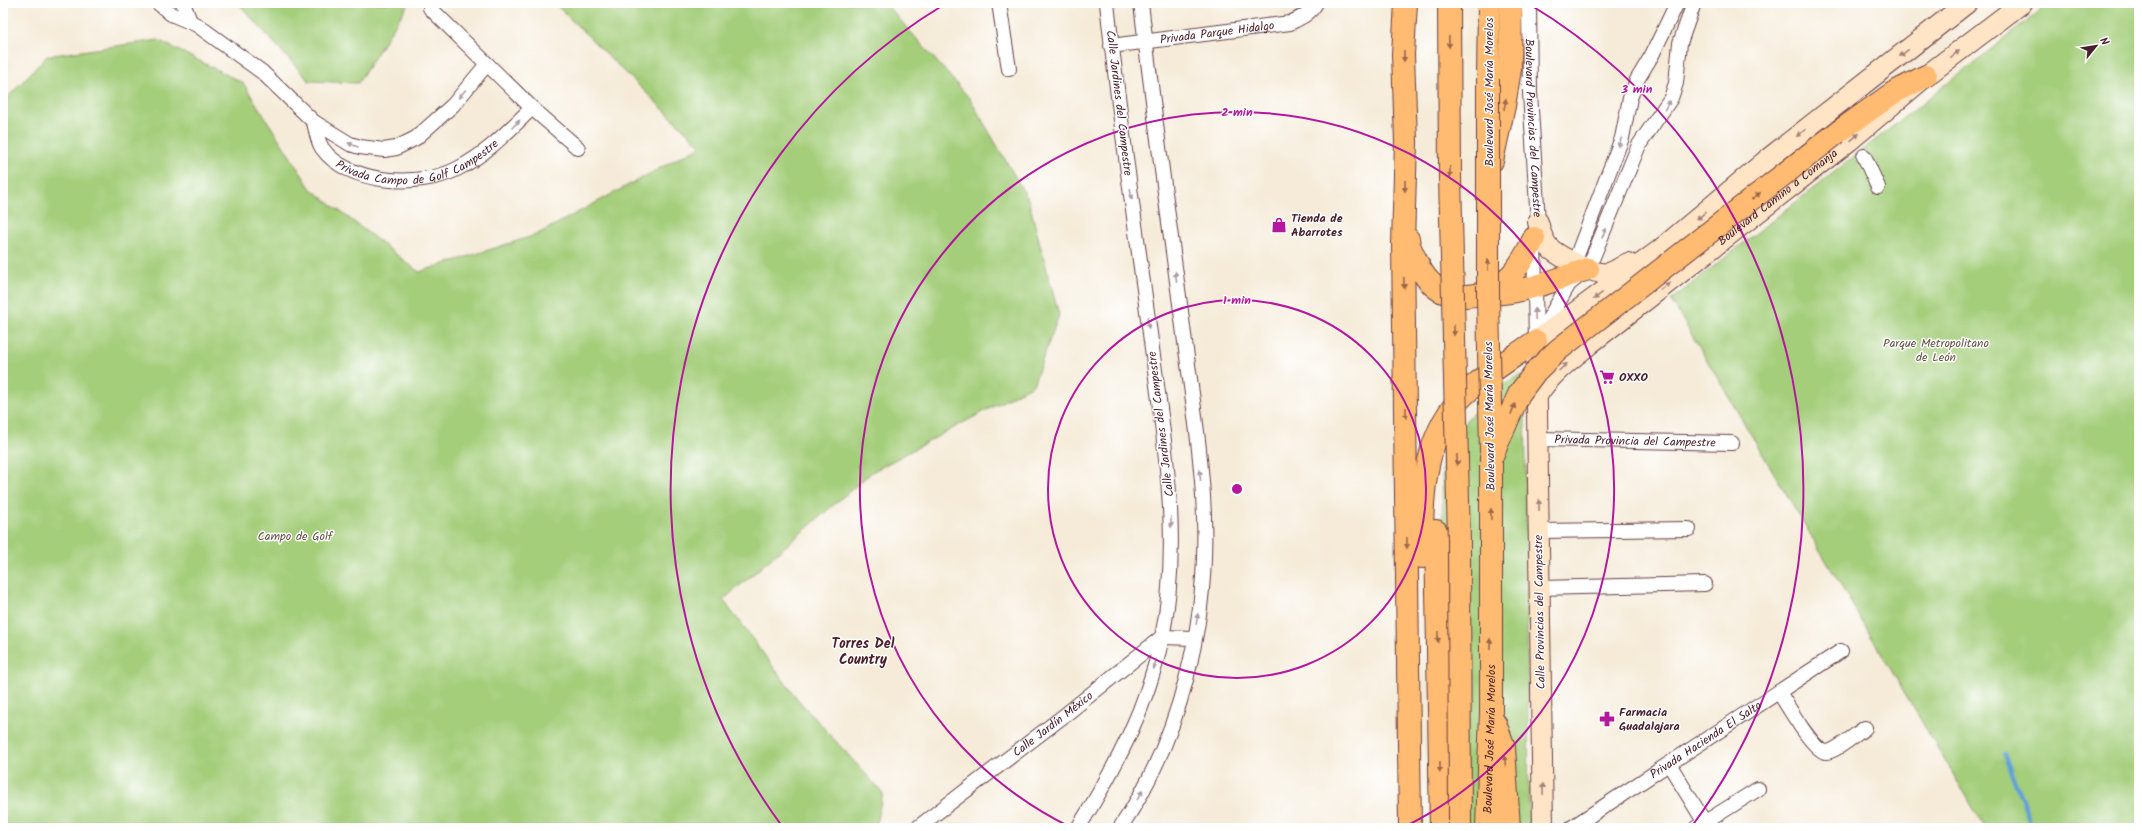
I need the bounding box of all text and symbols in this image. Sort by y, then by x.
street label: Privada Parque Hidalgo [1159,16,1275,49]
street label: Boulevard José María Morelos [1480,17,1499,167]
north arrow [2076,26,2116,66]
street label: Calle Jardines del Campestre [1101,29,1137,177]
text: N [2094,34,2113,49]
one-way arrow [1446,36,1452,49]
street label: Boulevard Provincias del Campestre [1520,39,1547,218]
one-way arrow [1898,49,1909,58]
one-way arrow [1401,50,1407,63]
one-way arrow [1950,50,1960,58]
text: 3 min [1621,80,1653,99]
one-way arrow [457,88,466,99]
one-way arrow [1502,98,1508,110]
one-way arrow [1664,99,1671,111]
text: 2 min [1221,103,1253,122]
one-way arrow [511,119,521,129]
one-way arrow [1796,129,1807,138]
one-way arrow [1849,132,1860,141]
street label: Privada Campo de Golf Campestre [332,134,503,190]
one-way arrow [1617,136,1623,148]
one-way arrow [347,141,359,147]
street label: Boulevard Camino a Comanja [1713,144,1842,250]
one-way arrow [1447,166,1453,179]
one-way arrow [1402,180,1408,193]
one-way arrow [1128,188,1134,200]
one-way arrow [1750,192,1761,201]
place label: Tienda de Abarrotes [1291,209,1343,242]
one-way arrow [1696,212,1706,221]
shop icon: Tienda de Abarrotes [1270,216,1288,234]
one-way arrow [1601,227,1607,238]
one-way arrow [1485,258,1491,271]
one-way arrow [1173,271,1180,283]
one-way arrow [1401,277,1407,290]
one-way arrow [1659,282,1670,291]
text: 1 min [1223,291,1251,310]
one-way arrow [1593,292,1604,300]
one-way arrow [1532,308,1539,320]
one-way arrow [1145,317,1151,329]
one-way arrow [1451,324,1457,337]
park label: Parque Metropolitano de León [1883,334,1989,367]
street label: Boulevard José María Morelos [1479,341,1501,491]
street label: Calle Jardines del Campestre [1143,350,1179,498]
one-way arrow [1558,363,1567,372]
supermarket icon: OXXO [1598,368,1616,386]
place label: OXXO [1619,368,1648,387]
one-way arrow [1510,403,1516,415]
one-way arrow [1403,407,1409,420]
street label: Privada Provincia del Campestre [1554,430,1716,452]
one-way arrow [1454,454,1460,467]
one-way arrow [1197,469,1203,482]
centre of rings [1230,482,1244,496]
one-way arrow [1536,498,1542,511]
one-way arrow [1488,507,1494,520]
one-way arrow [1168,516,1175,528]
park label: Campo de Golf [258,527,334,546]
street label: Calle Provincias del Campestre [1529,534,1551,689]
one-way arrow [1404,537,1410,550]
one-way arrow [1194,613,1200,625]
one-way arrow [1435,631,1441,644]
district label: Torres Del Country [832,633,895,671]
one-way arrow [1487,637,1493,650]
one-way arrow [1152,659,1158,671]
street label: Boulevard José María Morelos [1478,664,1501,814]
street label: Calle Jardín México [1008,686,1097,761]
street label: Privada Hacienda El Salto [1646,696,1765,783]
place label: Farmacia Guadalajara [1619,703,1680,736]
pharmacy icon: Farmacia Guadalajara [1598,710,1616,728]
one-way arrow [1502,755,1508,767]
one-way arrow [1437,761,1443,774]
one-way arrow [1540,782,1546,795]
one-way arrow [1137,789,1144,801]

